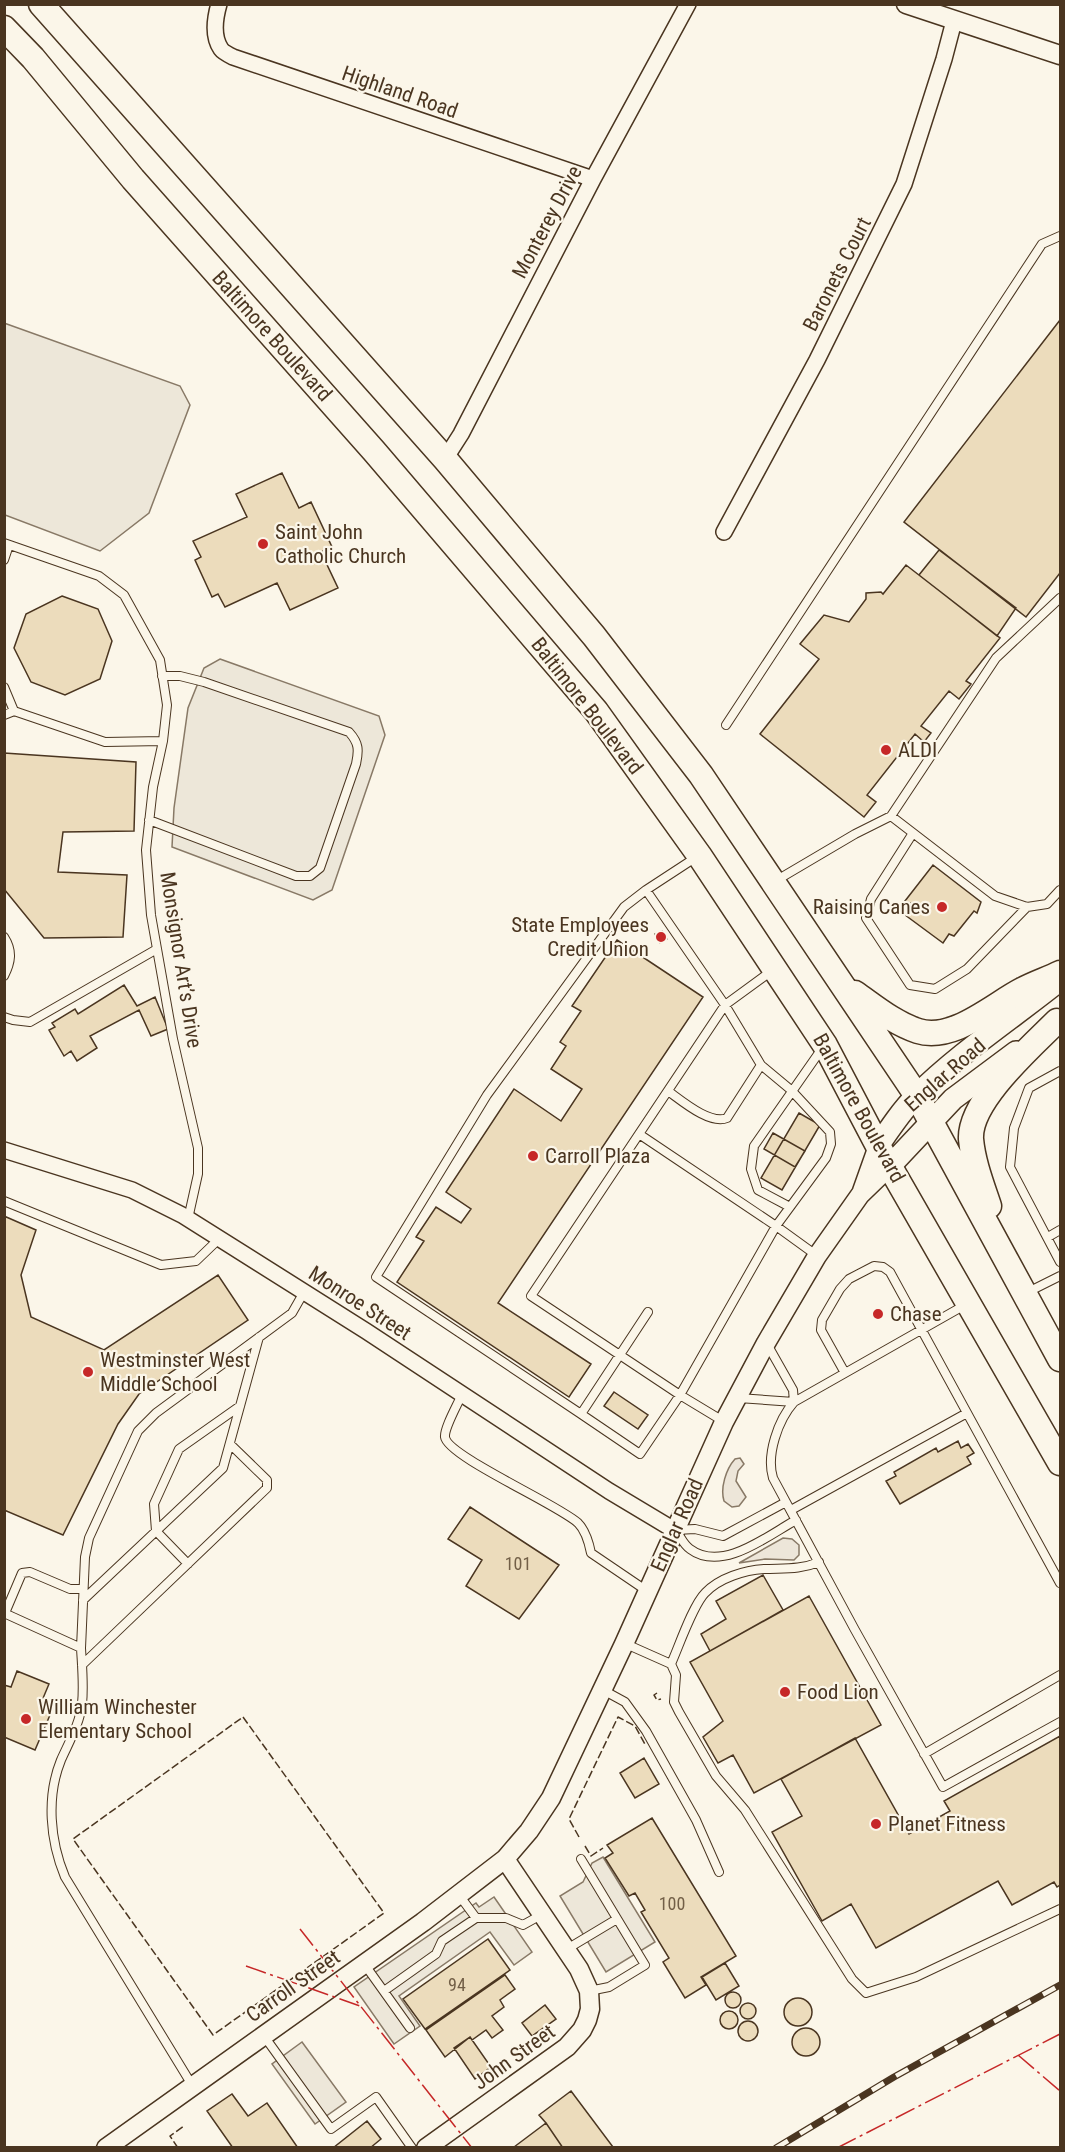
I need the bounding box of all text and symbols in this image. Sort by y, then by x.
street label: Highland Road [339,61,461,123]
street label: Monterey Drive [507,161,587,282]
street label: Baronets Court [798,213,876,335]
street label: Baltimore Boulevard [207,266,337,406]
place label: Saint John Catholic Church [275,520,406,568]
marker: Saint John Catholic Church [256,537,270,551]
street label: Baltimore Boulevard [526,633,648,779]
place label: ALDI [898,738,937,762]
marker: ALDI [879,743,893,757]
street label: Monsignor Art’s Drive [155,870,207,1050]
place label: Raising Canes [813,895,930,919]
marker: Raising Canes [935,900,949,914]
place label: State Employees Credit Union [511,913,649,961]
marker: State Employees Credit Union [654,930,668,944]
street label: Baltimore Boulevard [808,1029,910,1187]
street label: Englar Road [900,1033,990,1117]
place label: Carroll Plaza [545,1144,650,1168]
marker: Carroll Plaza [526,1149,540,1163]
street label: Monroe Street [304,1261,416,1345]
place label: Chase [890,1302,942,1326]
marker: Chase [871,1307,885,1321]
place label: Westminster West Middle School [100,1348,250,1396]
marker: Westminster West Middle School [81,1365,95,1379]
street label: Englar Road [646,1475,708,1575]
house number: 101 [505,1553,531,1574]
place label: Food Lion [797,1680,879,1704]
marker: Food Lion [778,1685,792,1699]
place label: William Winchester Elementary School [38,1695,197,1743]
marker: William Winchester Elementary School [19,1712,33,1726]
place label: Planet Fitness [888,1812,1006,1836]
marker: Planet Fitness [869,1817,883,1831]
house number: 100 [659,1893,685,1914]
street label: Carroll Street [242,1945,344,2027]
house number: 94 [448,1974,466,1995]
street label: John Street [468,2019,560,2095]

